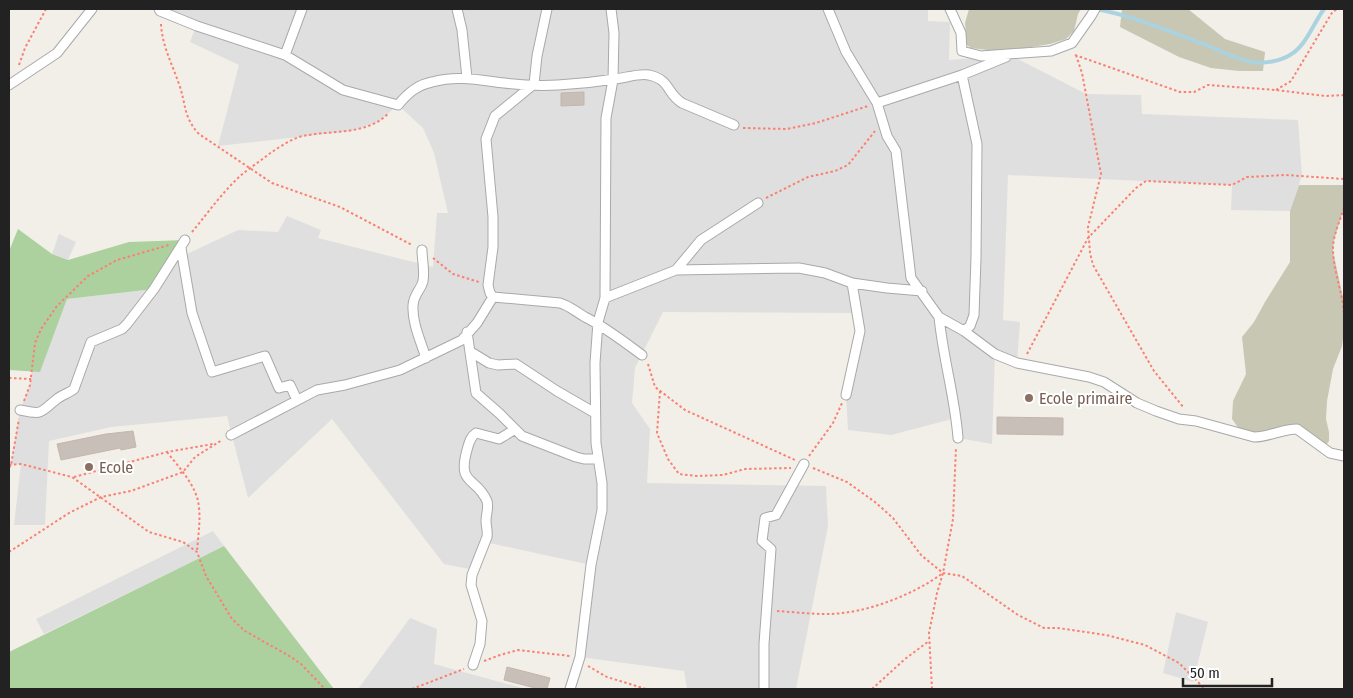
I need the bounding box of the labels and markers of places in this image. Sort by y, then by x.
place label: Ecole primaire [1039,389,1132,408]
marker: Ecole primaire [1023,392,1035,404]
place label: Ecole [99,458,133,477]
marker: Ecole [83,461,95,473]

